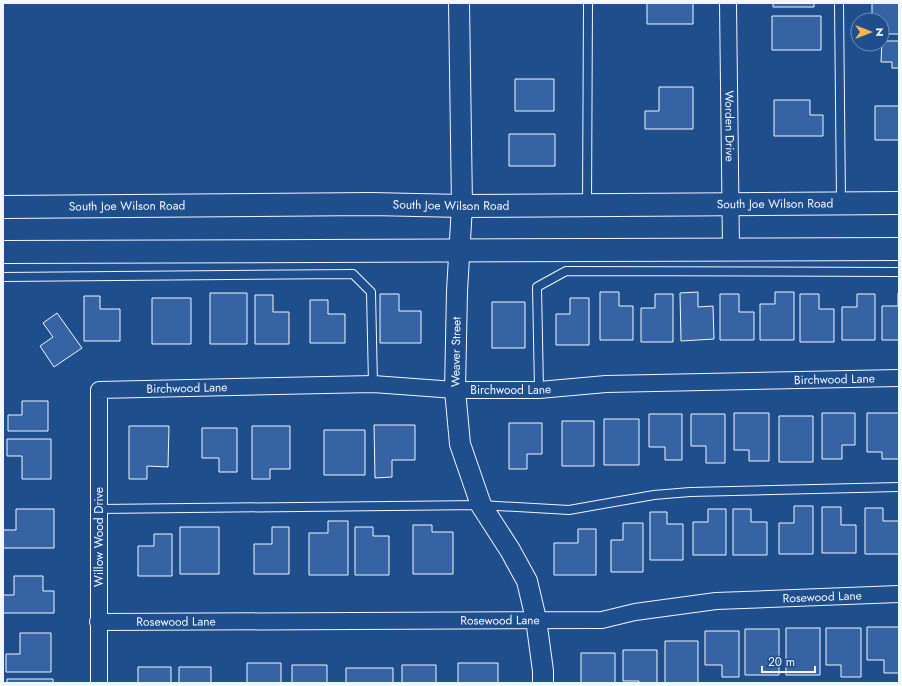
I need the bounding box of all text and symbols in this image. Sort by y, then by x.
north arrow [850,12,890,52]
text: N [872,28,888,36]
street label: Worden Drive [720,90,739,162]
street label: South Joe Wilson Road [717,194,833,213]
street label: South Joe Wilson Road [393,195,509,215]
street label: South Joe Wilson Road [69,197,185,215]
street label: Weaver Street [446,317,466,387]
street label: Birchwood Lane [794,369,875,389]
street label: Birchwood Lane [146,378,228,398]
street label: Birchwood Lane [470,380,552,399]
street label: Willow Wood Drive [90,487,108,587]
street label: Rosewood Lane [782,586,862,607]
street label: Rosewood Lane [460,611,540,630]
street label: Rosewood Lane [136,613,216,631]
scale bar [762,648,815,674]
text: 20 m [768,653,795,671]

